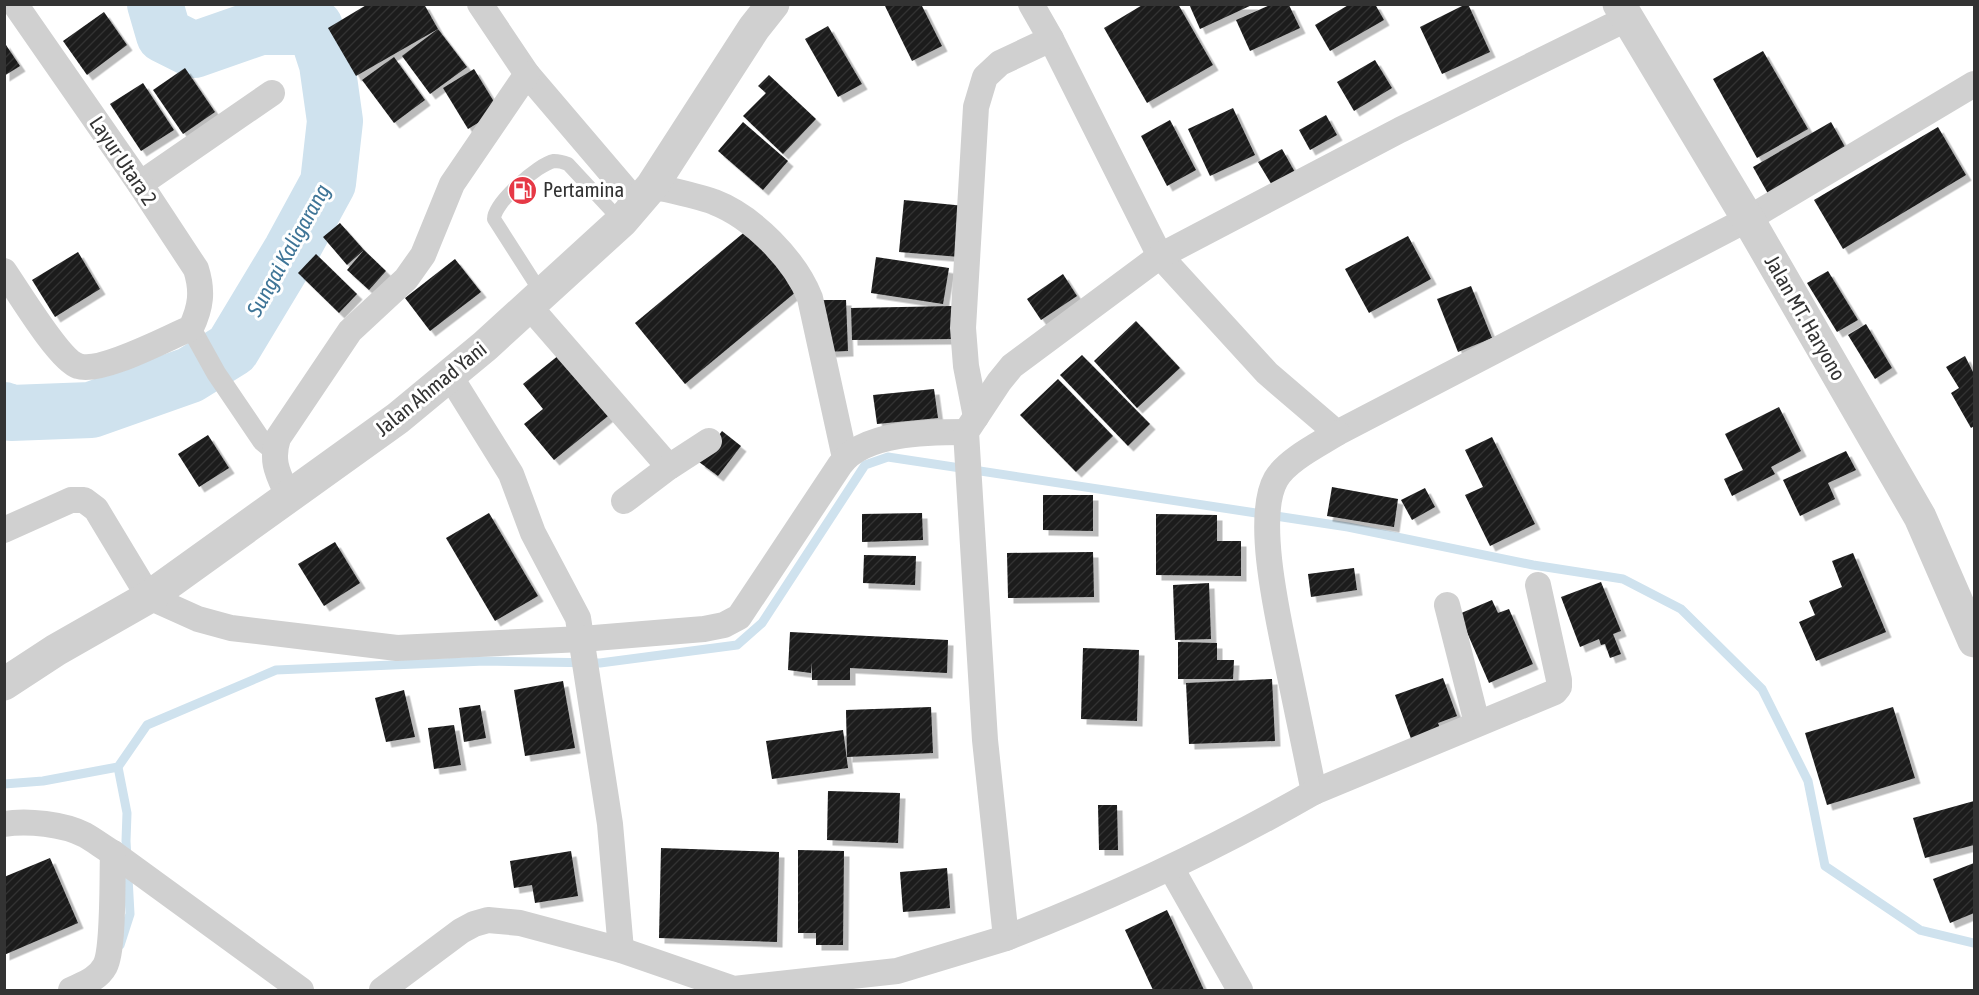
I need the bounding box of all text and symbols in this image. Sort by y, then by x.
street label: Layur Utara 2 [85,111,162,210]
fuel station icon: Pertamina [506,174,538,206]
place label: Pertamina [543,177,624,201]
water label: Sungai Kaligarang [240,179,335,322]
street label: Jalan MT. Haryono [1760,251,1851,384]
street label: Jalan Ahmad Yani [370,336,491,440]

